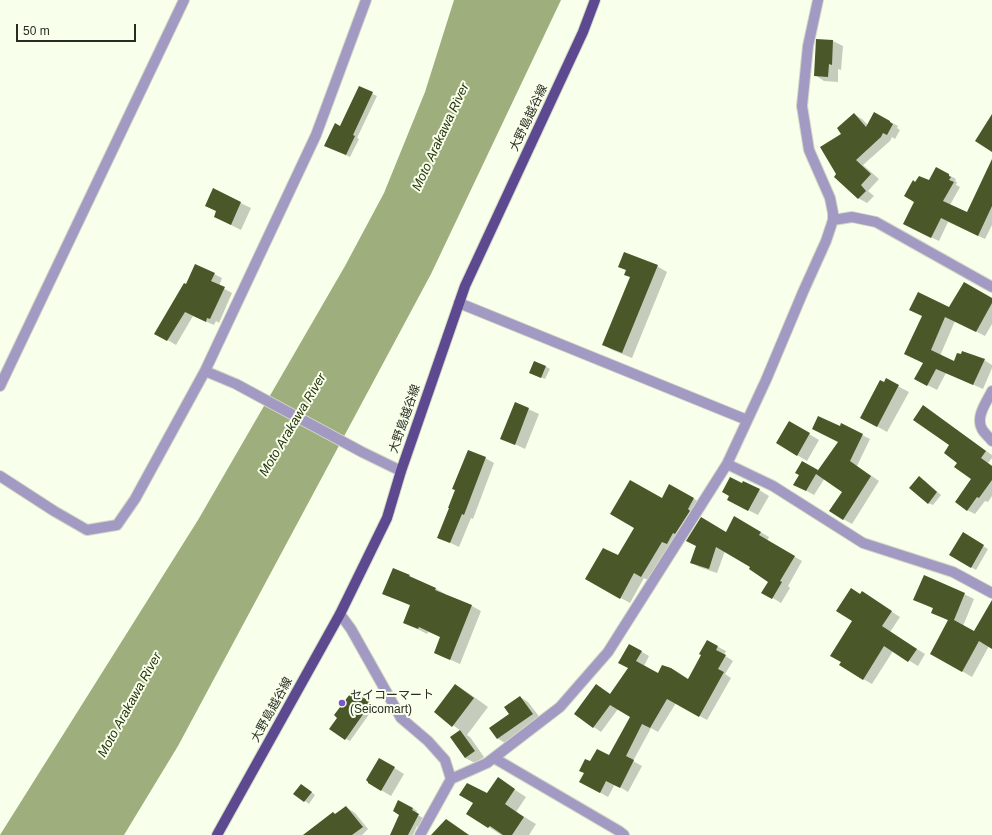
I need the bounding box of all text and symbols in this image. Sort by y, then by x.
scale bar [18,16,138,42]
text: 50 m [23,24,50,38]
water label: Moto Arakawa River [409,81,473,193]
street label: 大野島越谷線 [507,82,551,154]
water label: Moto Arakawa River [256,371,330,479]
street label: 大野島越谷線 [386,383,424,455]
water label: Moto Arakawa River [95,650,165,760]
street label: 大野島越谷線 [248,675,296,745]
place label: セイコーマート (Seicomart) [350,689,434,717]
marker: セイコーマート (Seicomart) [337,698,347,708]

